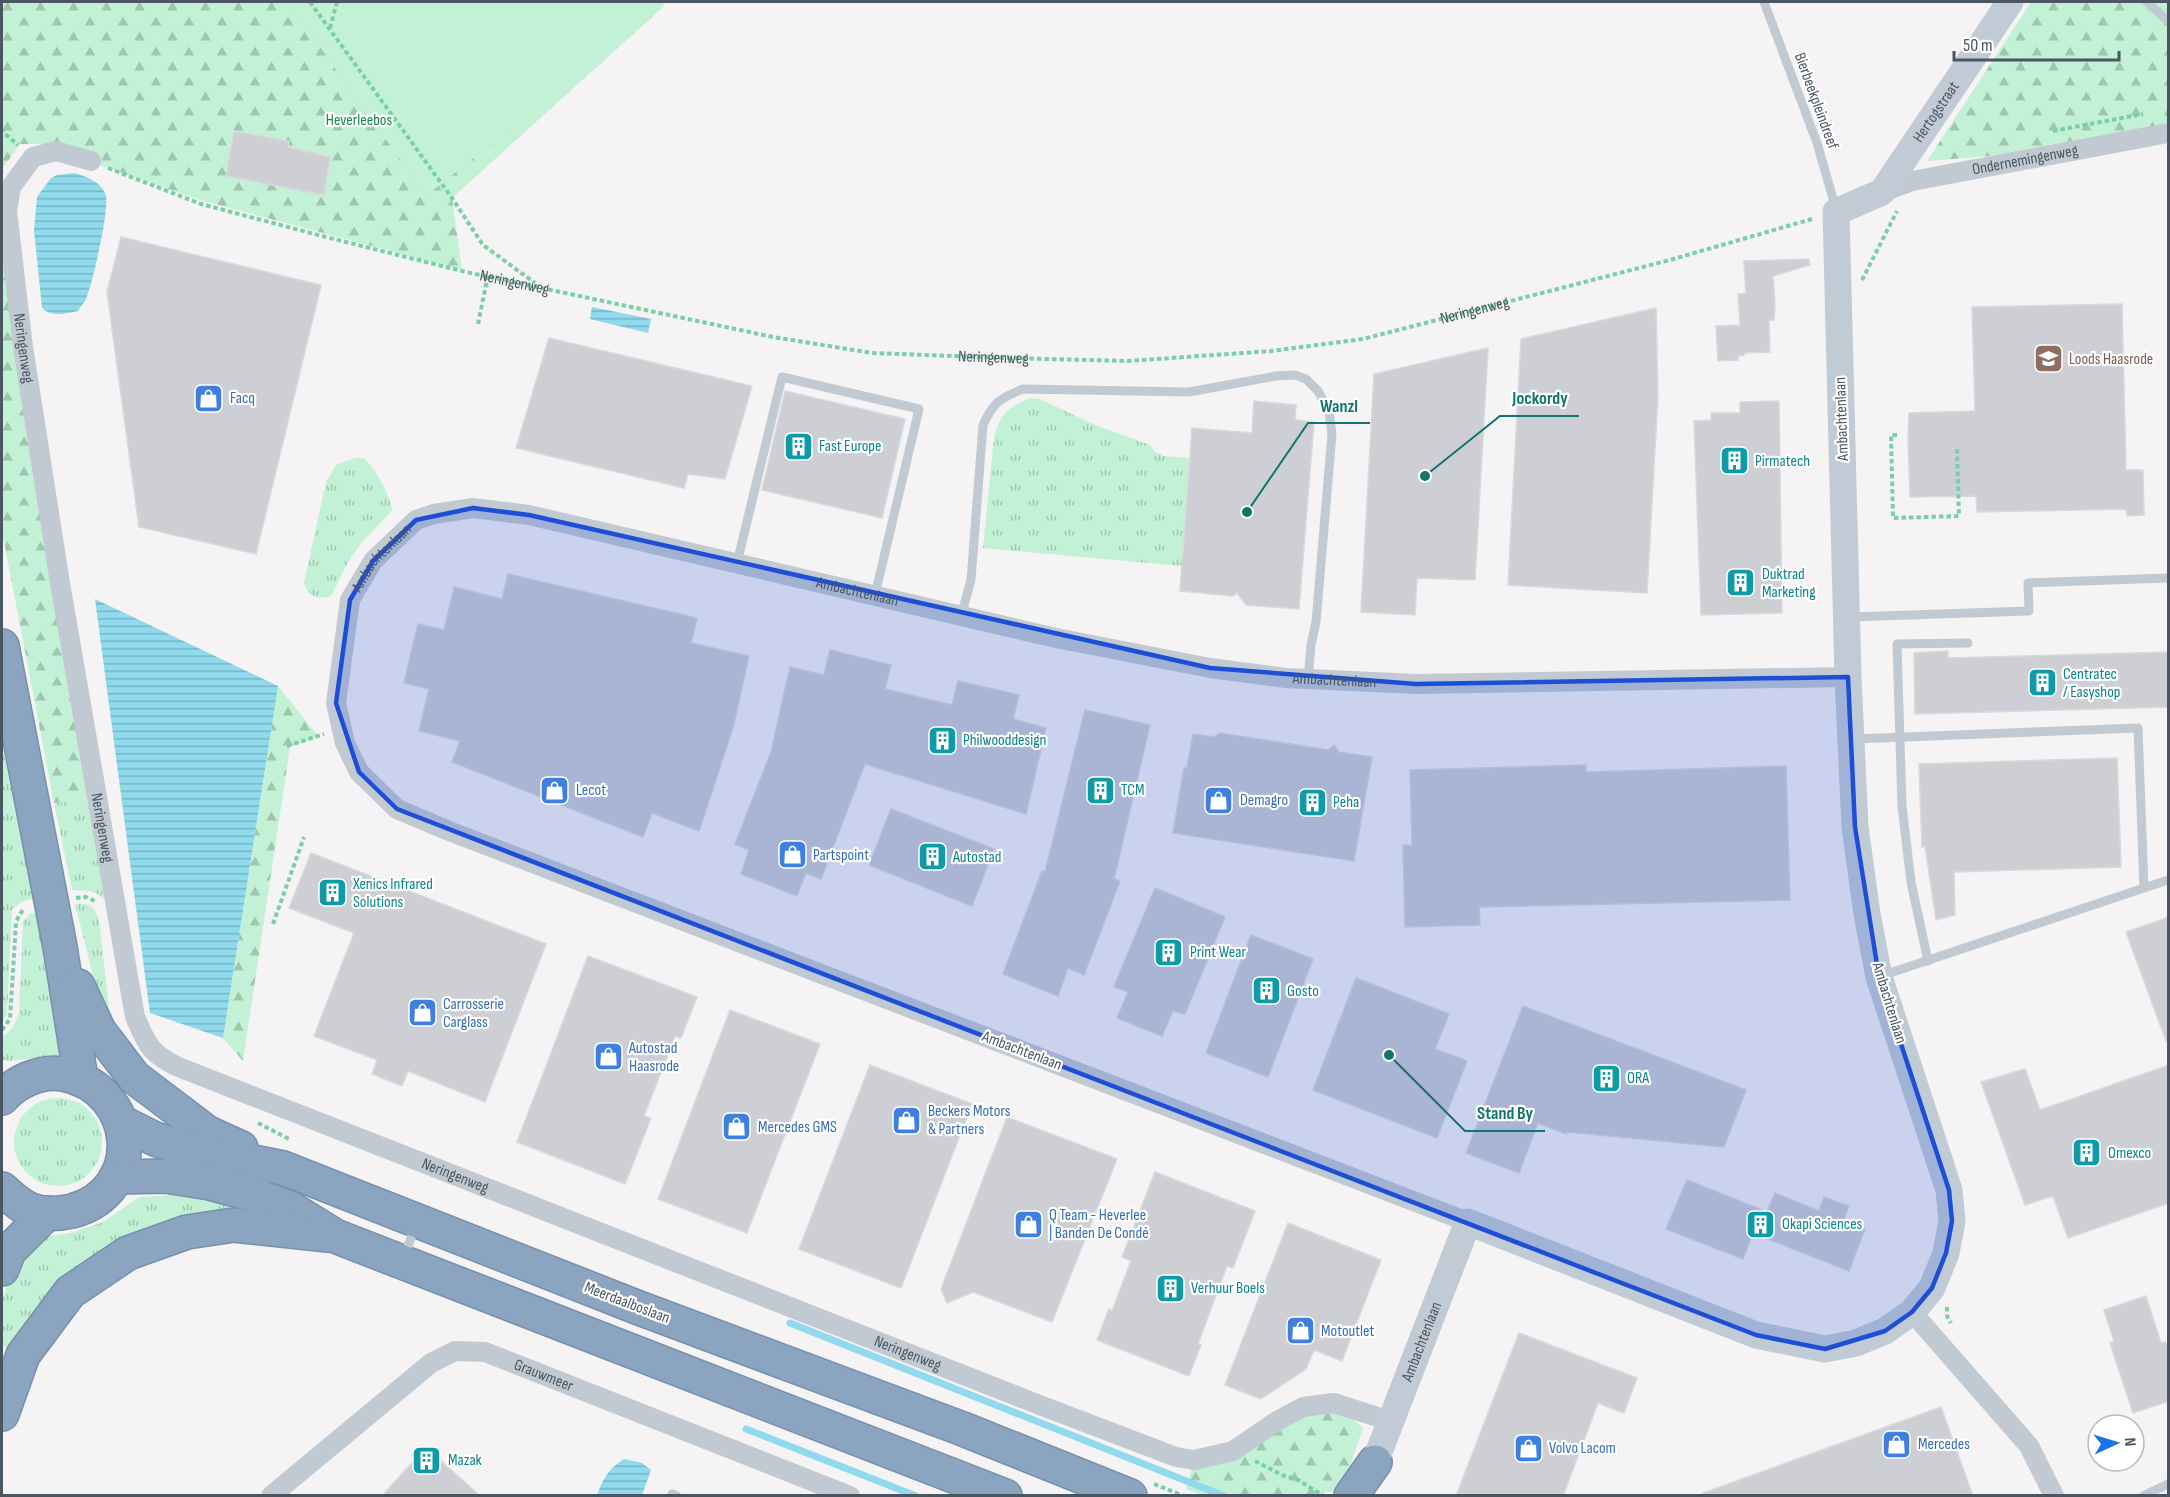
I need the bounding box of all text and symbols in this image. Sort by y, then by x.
scale bar [1954,24,2119,62]
text: 50 m [1963,35,1993,56]
street label: Bierbeekpleindreef [1790,50,1842,152]
street label: Hertogstraat [1909,78,1963,146]
park label: Heverleebos [326,111,392,130]
street label: Ondernemingenweg [1971,141,2080,179]
street label: Neringenweg [478,266,551,299]
street label: Neringenweg [1438,292,1511,328]
street label: Neringenweg [10,312,38,385]
school or university icon: Loods Haasrode [2032,343,2064,375]
street label: Neringenweg [958,347,1029,368]
place label: Loods Haasrode [2069,350,2153,369]
street label: Ambachtenlaan [1831,377,1853,462]
callout: Jockordy [1500,380,1579,416]
shop icon: Facq [193,382,225,414]
callout: Wanzl [1308,387,1370,423]
text: Jockordy [1511,388,1568,409]
place label: Facq [230,389,255,408]
text: Wanzl [1320,396,1358,417]
building icon: Fast Europe [782,430,814,462]
place label: Fast Europe [819,437,881,456]
building icon: Pirmatech [1718,445,1750,477]
place label: Pirmatech [1755,452,1810,471]
street label: Ambachtenlaan [347,520,415,596]
place label: Duktrad Marketing [1762,565,1816,602]
building icon: Duktrad Marketing [1725,567,1757,599]
street label: Ambachtenlaan [814,573,901,610]
place label: Centratec / Easyshop [2063,665,2120,702]
building icon: Centratec / Easyshop [2026,667,2058,699]
street label: Ambachtenlaan [1291,669,1377,692]
building icon: Philwooddesign [926,724,958,756]
place label: Philwooddesign [963,731,1046,750]
shop icon: Lecot [539,774,571,806]
building icon: TCM [1084,774,1116,806]
place label: Lecot [576,781,606,800]
place label: TCM [1121,781,1145,800]
shop icon: Demagro [1203,784,1235,816]
building icon: Peha [1296,786,1328,818]
place label: Demagro [1240,791,1288,810]
street label: Neringenweg [87,792,118,864]
place label: Peha [1333,793,1359,812]
shop icon: Partspoint [776,839,808,871]
building icon: Autostad [916,841,948,873]
place label: Partspoint [813,846,869,865]
place label: Autostad [952,848,1001,867]
place label: Xenics Infrared Solutions [352,875,433,912]
building icon: Xenics Infrared Solutions [316,877,348,909]
building icon: Print Wear [1153,936,1185,968]
place label: Print Wear [1190,943,1246,962]
street label: Ambachtenlaan [1867,959,1910,1046]
building icon: Gosto [1250,975,1282,1007]
place label: Gosto [1287,982,1319,1001]
place label: Carrosserie Carglass [443,995,504,1032]
shop icon: Carrosserie Carglass [406,997,438,1029]
street label: Ambachtenlaan [979,1027,1064,1075]
place label: Autostad Haasrode [628,1039,679,1076]
shop icon: Autostad Haasrode [592,1041,624,1073]
building icon: ORA [1590,1062,1622,1094]
place label: ORA [1627,1069,1649,1088]
callout: Stand By [1465,1095,1545,1131]
place label: Beckers Motors & Partners [928,1102,1011,1139]
text: Stand By [1477,1103,1533,1124]
shop icon: Beckers Motors & Partners [891,1104,923,1136]
shop icon: Mercedes GMS [721,1111,753,1143]
place label: Mercedes GMS [758,1118,837,1137]
building icon: Omexco [2071,1137,2103,1169]
place label: Omexco [2108,1144,2151,1163]
street label: Neringenweg [419,1154,492,1197]
place label: Q Team - Heverlee | Banden De Condé [1049,1206,1149,1243]
shop icon: Q Team - Heverlee | Banden De Condé [1012,1208,1044,1240]
building icon: Okapi Sciences [1745,1208,1777,1240]
place label: Okapi Sciences [1782,1215,1863,1234]
building icon: Verhuur Boels [1154,1272,1186,1304]
street label: Meerdaalboslaan [582,1278,672,1328]
place label: Verhuur Boels [1191,1279,1265,1298]
street label: Ambachtenlaan [1397,1299,1446,1385]
shop icon: Motoutlet [1284,1315,1316,1347]
place label: Motoutlet [1321,1322,1374,1341]
street label: Neringenweg [871,1332,944,1375]
street label: Grauwmeer [511,1355,576,1396]
north arrow [2086,1413,2146,1473]
shop icon: Mercedes [1881,1428,1913,1460]
shop icon: Volvo Lacom [1512,1432,1544,1464]
place label: Mercedes [1918,1435,1970,1454]
text: N [2120,1437,2139,1447]
place label: Volvo Lacom [1549,1439,1616,1458]
building icon: Mazak [411,1444,443,1476]
place label: Mazak [448,1451,482,1470]

